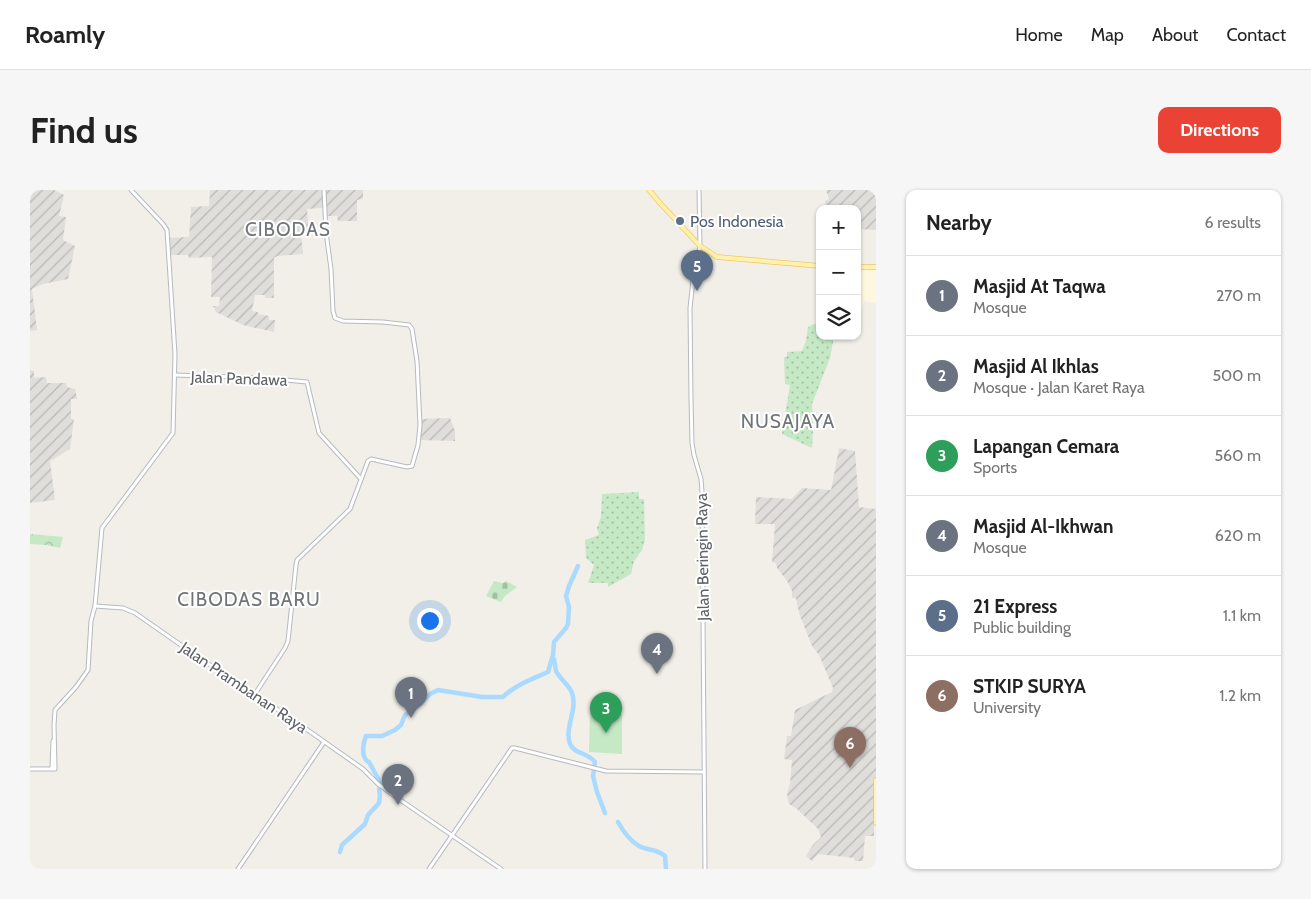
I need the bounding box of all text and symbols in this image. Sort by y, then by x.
text: Roamly [25,20,105,49]
text: Home [1015,24,1063,46]
text: Map [1091,24,1124,46]
text: About [1152,24,1198,46]
text: Contact [1226,24,1286,46]
button: Directions [1158,107,1281,153]
text: Find us [30,109,138,152]
map controls [816,205,861,340]
button: + [816,205,861,250]
text: Nearby [926,210,992,235]
place label: Pos Indonesia [690,212,784,231]
text: 6 results [1205,213,1261,232]
marker: Pos Indonesia [674,215,686,227]
district label: CIBODAS [245,218,331,241]
pin: 5 [681,250,713,291]
button: − [816,250,861,295]
text: Masjid At Taqwa [973,275,1106,298]
text: 1 [939,286,945,305]
text: 270 m [1216,286,1261,305]
button: layers [816,295,861,340]
text: Mosque [973,298,1027,317]
text: Masjid Al Ikhlas [973,355,1099,378]
text: 2 [938,366,946,385]
text: 500 m [1212,366,1261,385]
street label: Jalan Pandawa [189,367,288,390]
text: Mosque · Jalan Karet Raya [973,378,1145,397]
district label: NUSAJAYA [741,410,835,433]
text: Lapangan Cemara [973,435,1119,458]
text: 3 [938,446,946,465]
text: 560 m [1214,446,1261,465]
text: Sports [973,458,1017,477]
street label: Jalan Beringin Raya [692,493,713,622]
text: Masjid Al-Ikhwan [973,515,1113,538]
text: 4 [937,526,947,545]
text: 620 m [1215,526,1261,545]
text: Mosque [973,538,1027,557]
district label: CIBODAS BARU [177,588,321,611]
text: 21 Express [973,595,1057,618]
text: 5 [938,606,946,625]
text: 1.1 km [1223,606,1261,625]
your location [417,608,443,634]
text: Public building [973,618,1071,637]
pin: 4 [641,633,673,674]
street label: Jalan Prambanan Raya [176,637,311,737]
text: STKIP SURYA [973,675,1086,698]
pin: 1 [395,677,427,718]
text: 6 [938,686,947,705]
text: 1.2 km [1219,686,1261,705]
pin: 3 [590,692,622,733]
text: University [973,698,1041,717]
pin: 6 [834,727,866,768]
pin: 2 [382,764,414,805]

